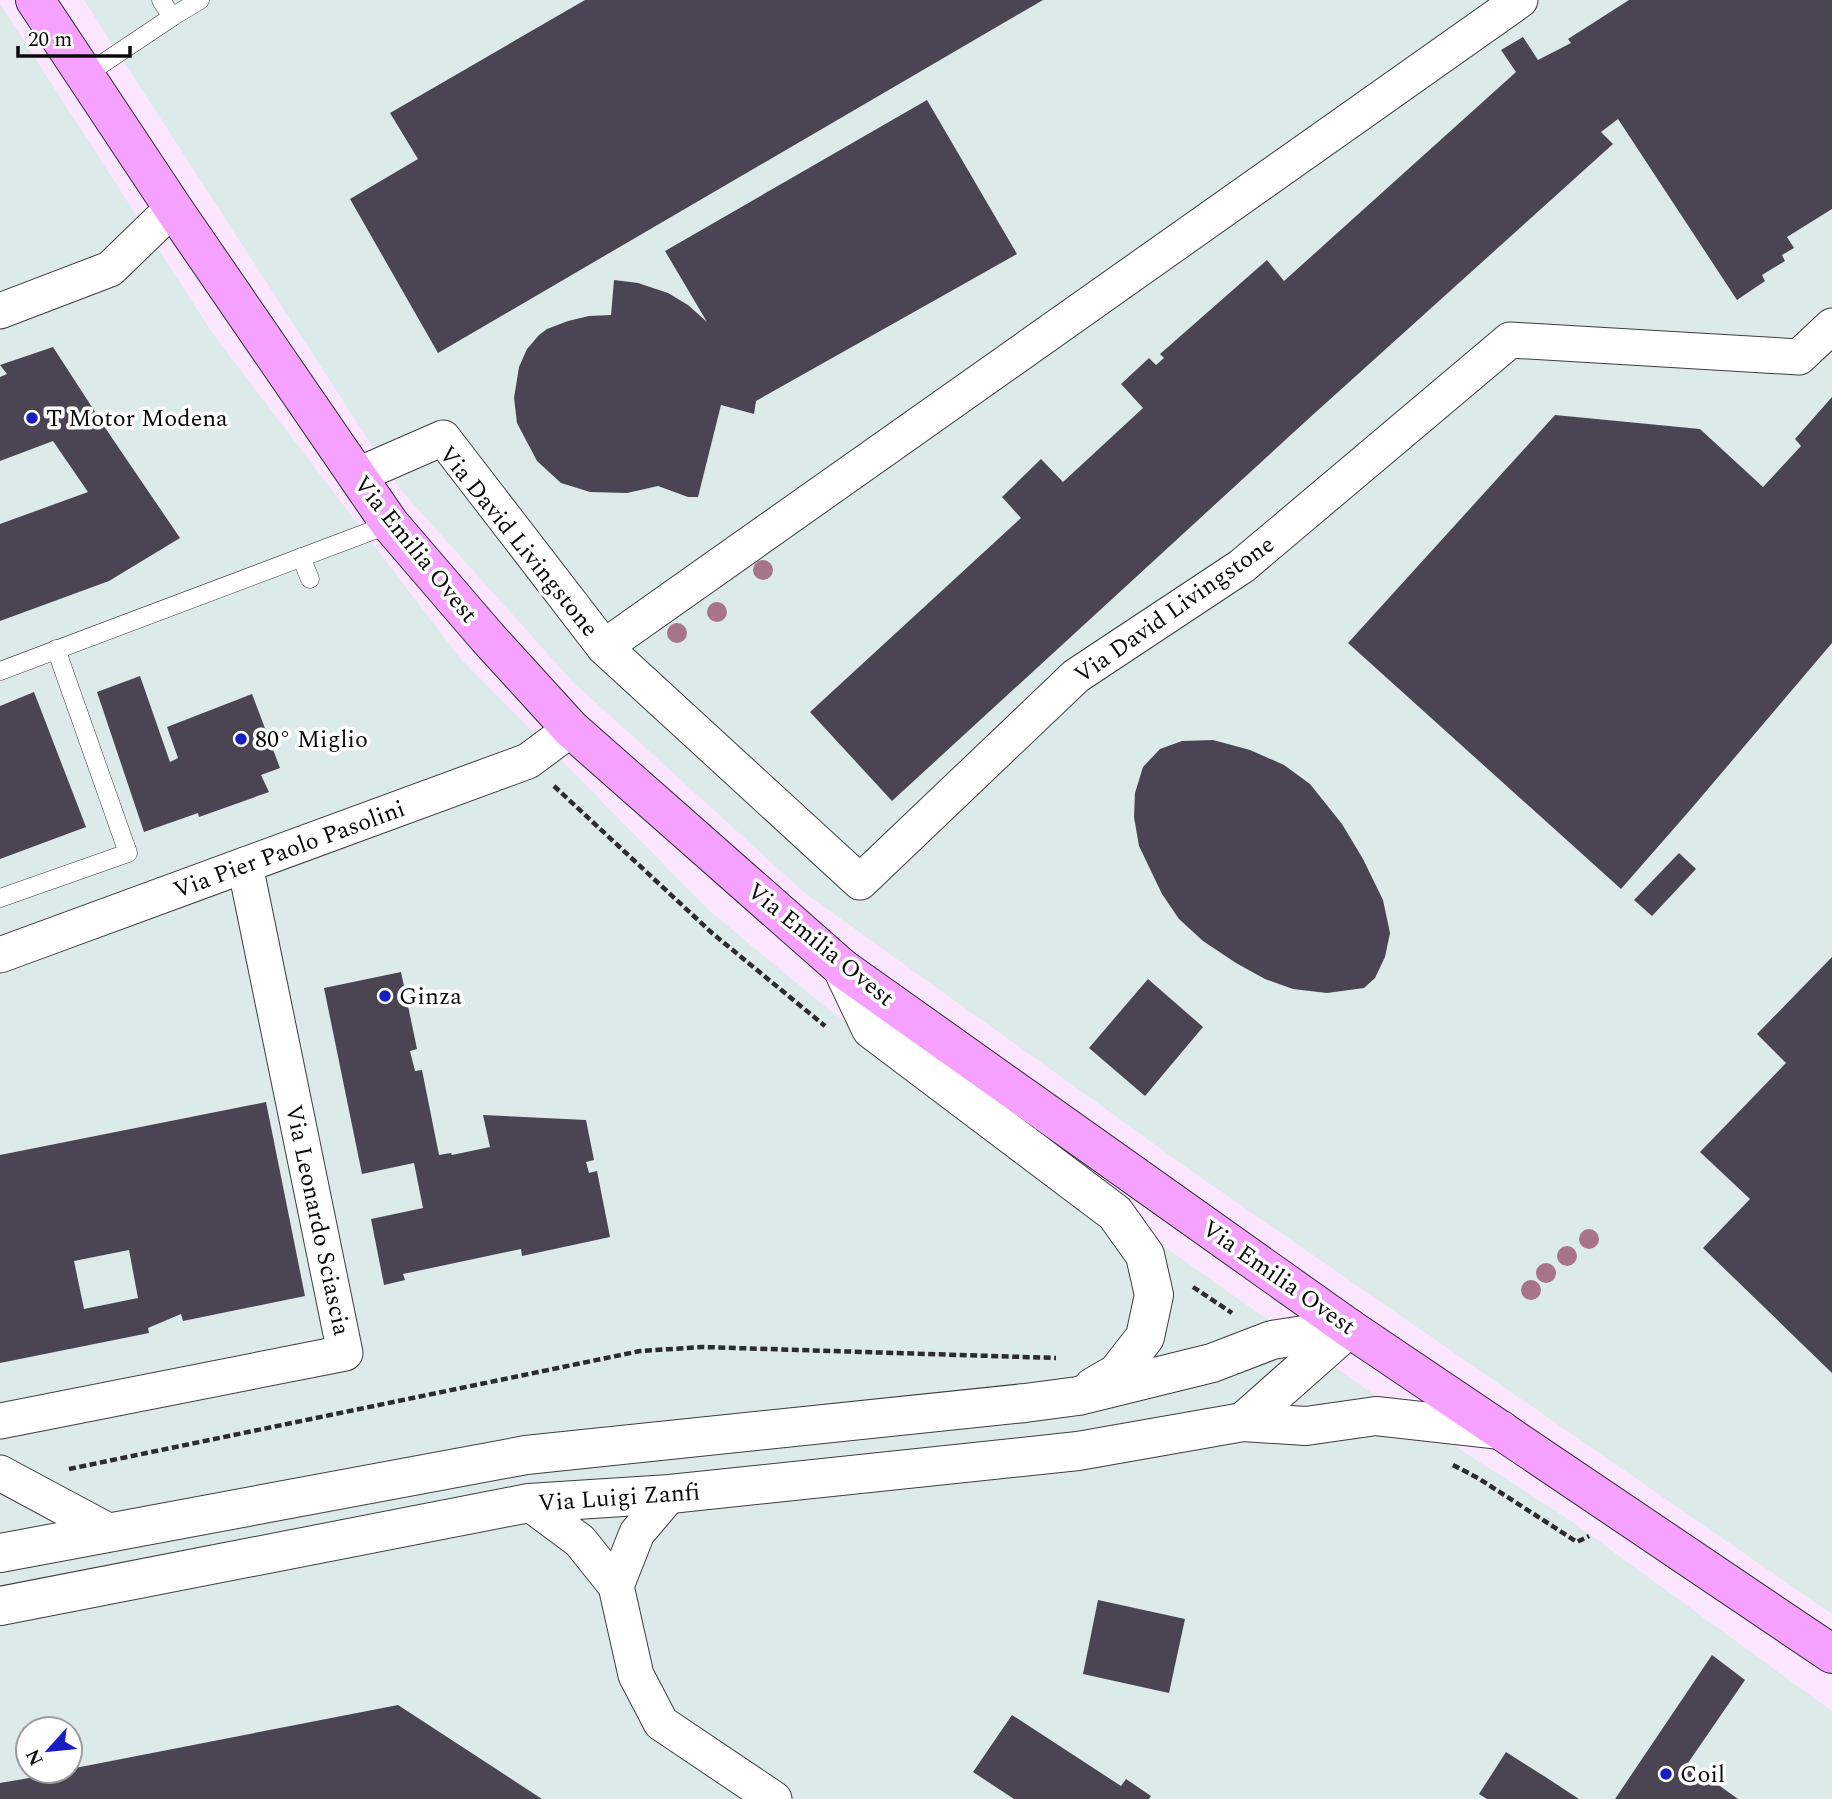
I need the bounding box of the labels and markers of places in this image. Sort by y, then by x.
place label: T Motor Modena [46,401,228,437]
marker: T Motor Modena [24,410,40,426]
place label: 80° Miglio [255,722,368,758]
marker: 80° Miglio [233,731,249,747]
place label: Ginza [399,979,462,1015]
marker: Ginza [377,988,393,1004]
place label: Coil [1680,1757,1725,1793]
marker: Coil [1658,1766,1674,1782]

